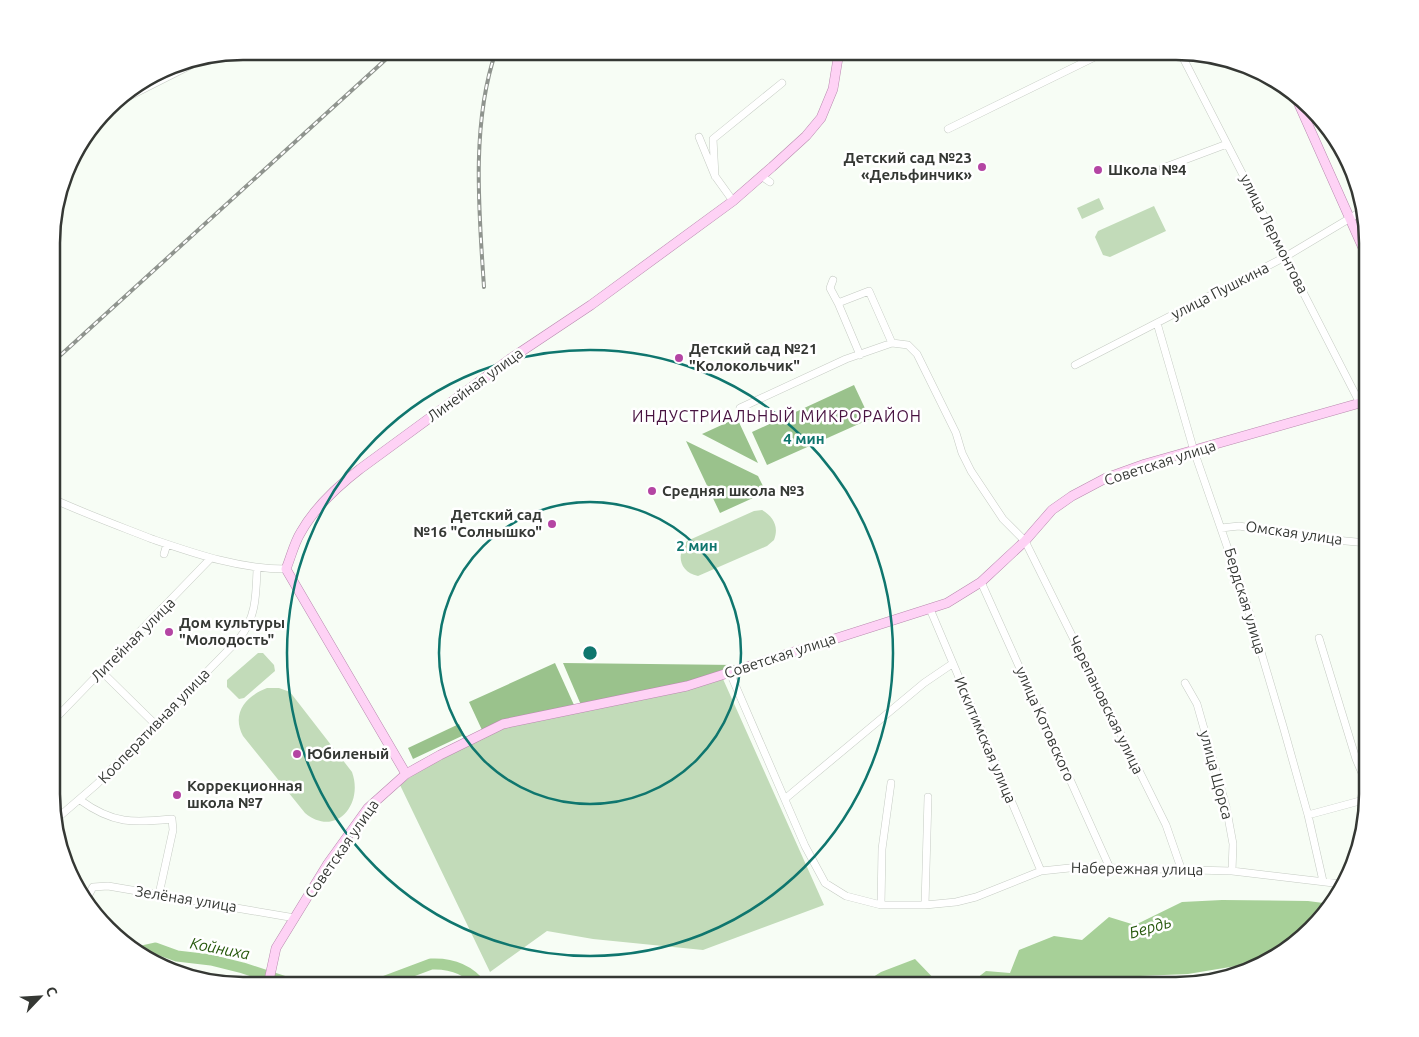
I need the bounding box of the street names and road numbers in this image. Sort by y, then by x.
street label: улица Лермонтова [1237,171,1312,296]
street label: улица Пушкина [1168,259,1271,322]
street label: Линейная улица [424,344,526,425]
street label: Советская улица [1102,436,1218,489]
street label: Омская улица [1245,517,1344,548]
street label: Бердская улица [1221,546,1270,656]
street label: Литейная улица [87,594,178,685]
street label: Советская улица [722,629,838,682]
street label: Черепановская улица [1066,633,1147,777]
street label: улица Котовского [1012,664,1078,784]
street label: Кооперативная улица [94,665,213,786]
street label: Искитимская улица [951,674,1020,806]
street label: улица Щорса [1196,728,1237,821]
street label: Советская улица [301,796,382,901]
street label: Набережная улица [1071,859,1203,878]
street label: Зелёная улица [134,882,238,915]

